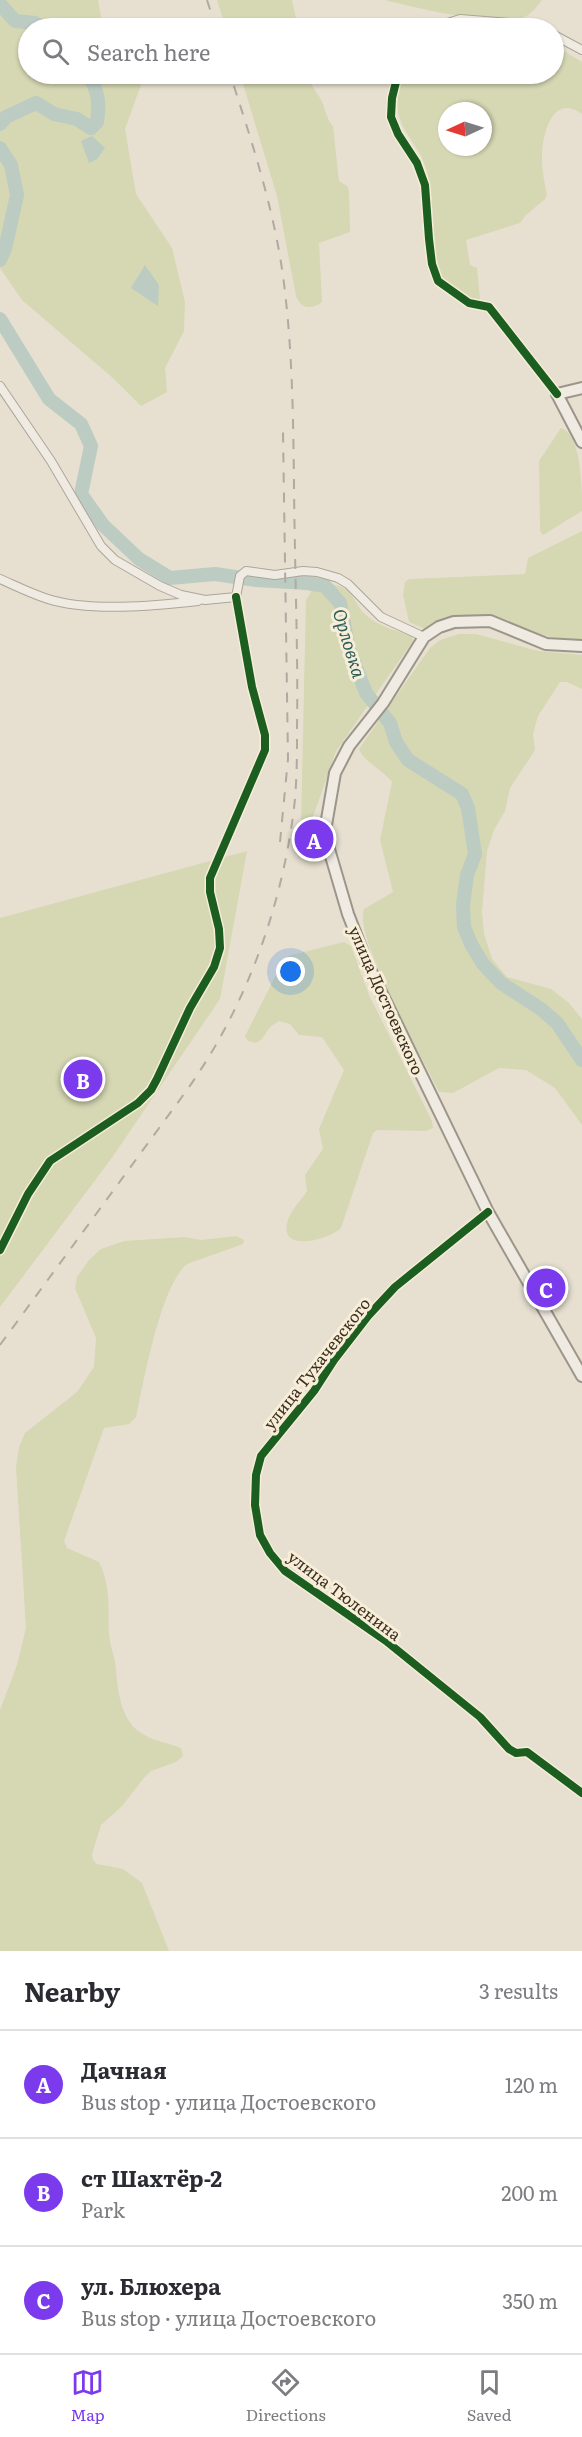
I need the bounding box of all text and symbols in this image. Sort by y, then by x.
search box [18,18,564,84]
icon: search [39,35,72,68]
text: Search here [87,35,210,68]
north arrow [438,102,492,156]
water label: Орловка [327,605,374,682]
pin: A [294,816,334,862]
street label: улица Достоевского [343,922,431,1078]
your location [276,957,305,986]
pin: B [64,1056,103,1102]
pin: C [526,1266,566,1310]
street label: улица Тухачевского [257,1292,375,1434]
street label: улица Тюленина [283,1544,407,1646]
text: Nearby [24,1971,120,2010]
text: 3 results [479,1975,558,2005]
text: Дачная [81,2053,167,2086]
text: A [36,2069,51,2099]
text: 120 m [505,2069,558,2099]
text: Bus stop · улица Достоевского [81,2086,376,2116]
text: ст Шахтёр-2 [81,2161,222,2194]
text: B [37,2177,50,2207]
text: 200 m [501,2177,558,2207]
text: Park [81,2194,125,2224]
text: ул. Блюхера [81,2269,221,2302]
text: C [36,2285,51,2315]
text: 350 m [502,2285,558,2315]
text: Bus stop · улица Достоевского [81,2302,376,2332]
tab: Map [71,2366,105,2426]
tab: Directions [246,2366,326,2426]
tab: Saved [467,2366,511,2426]

